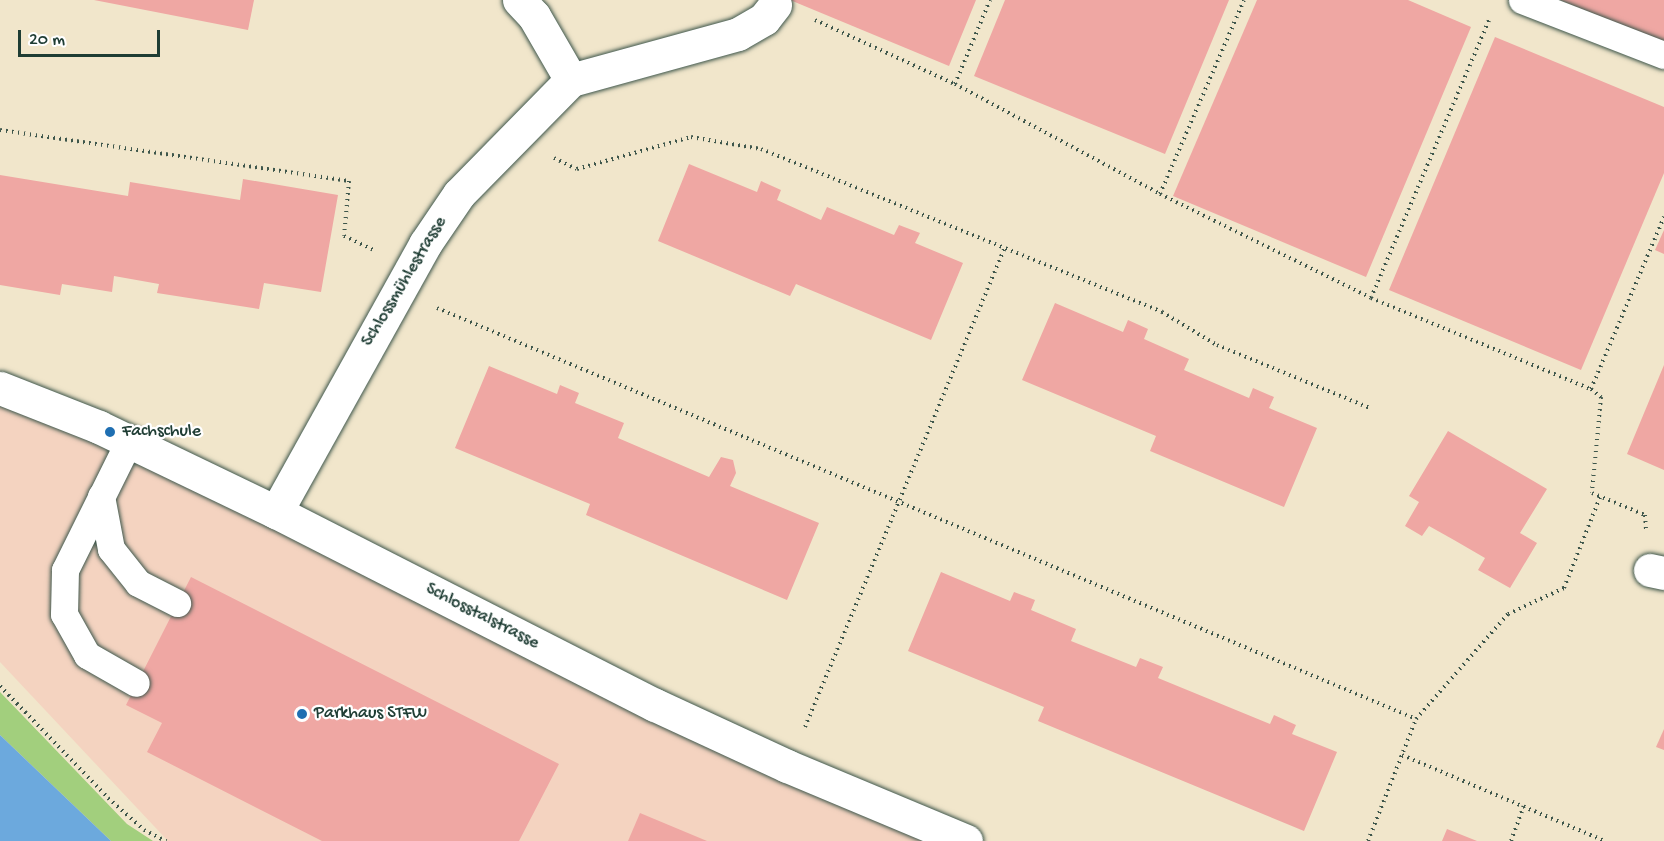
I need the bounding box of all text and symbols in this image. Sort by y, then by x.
scale bar [21,18,164,56]
text: 20 m [29,30,65,51]
street label: Schlossmühlestrasse [358,213,452,351]
place label: Fachschule [122,421,201,443]
marker: Fachschule [103,425,117,439]
street label: Schlosstalstrasse [421,579,543,655]
place label: Parkhaus STFW [314,703,427,725]
marker: Parkhaus STFW [295,707,309,721]

